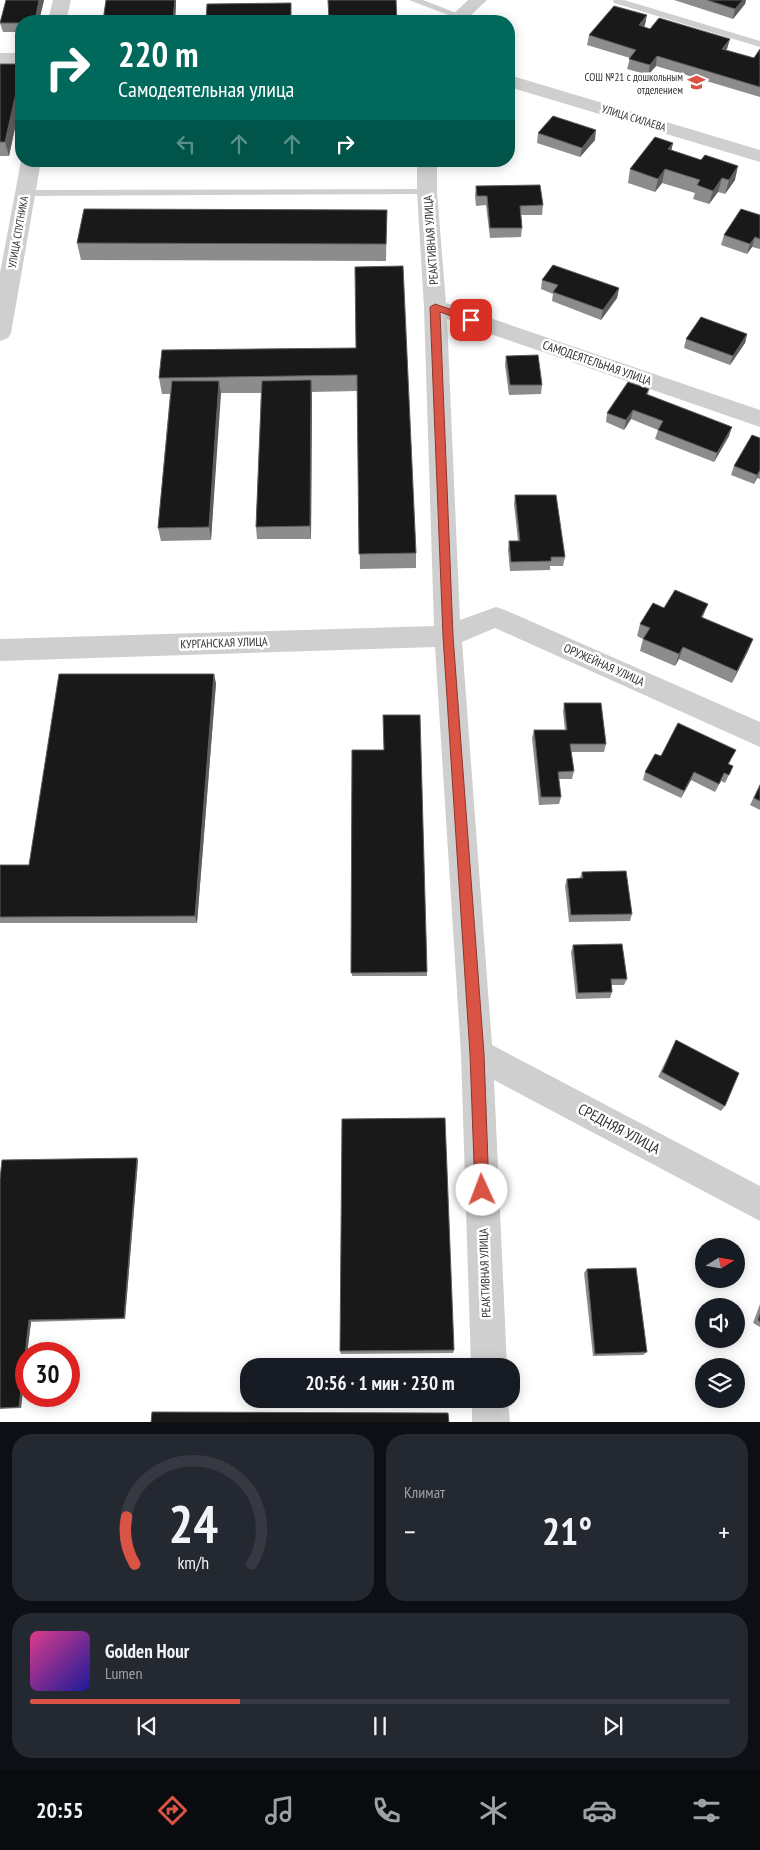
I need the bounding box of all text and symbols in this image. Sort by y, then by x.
text: 220 m [118,31,199,77]
icon: right [35,35,100,100]
place label: СОШ №21 с дошкольным отделением [584,70,683,97]
school or university icon: СОШ №21 с дошкольным отделением [687,73,707,93]
text: Самодеятельная улица [118,75,294,103]
street label: УЛИЦА СИЛАЕВА [600,102,669,135]
icon: left [172,130,200,158]
icon: ahead [225,130,253,158]
icon: ahead [278,130,306,158]
icon: right [331,130,359,158]
street label: УЛИЦА СПУТНИКА [5,194,31,269]
street label: РЕАКТИВНАЯ УЛИЦА [420,195,441,285]
pin [450,299,492,341]
icon: arrive [457,306,485,334]
street label: САМОДЕЯТЕЛЬНАЯ УЛИЦА [541,337,654,388]
street label: КУРГАНСКАЯ УЛИЦА [180,633,268,652]
street label: ОРУЖЕЙНАЯ УЛИЦА [562,640,647,689]
street label: СРЕДНЯЯ УЛИЦА [575,1099,664,1159]
position arrow [455,1163,507,1215]
street label: РЕАКТИВНАЯ УЛИЦА [475,1228,494,1318]
north arrow [695,1238,745,1288]
map controls [695,1238,745,1408]
button: sound [695,1298,745,1348]
speed limit sign: 30 [15,1342,80,1407]
button: layers [695,1358,745,1408]
text: 20:56 · 1 мин · 230 m [306,1371,454,1395]
text: Климат [404,1482,445,1502]
text: 24 [168,1490,218,1557]
text: 21° [542,1506,592,1555]
text: − [404,1513,416,1550]
text: + [718,1513,730,1550]
text: km/h [177,1551,209,1574]
text: Golden Hour [105,1639,189,1663]
text: Lumen [105,1663,142,1683]
icon: previous [133,1712,161,1740]
icon: pause [366,1712,394,1740]
icon: next [599,1712,627,1740]
icon: directions [155,1793,190,1828]
icon: music [262,1793,297,1828]
icon: phone [369,1793,404,1828]
icon: climate [476,1793,511,1828]
icon: car [582,1793,617,1828]
icon: filters [689,1793,724,1828]
text: 20:55 [36,1796,83,1824]

